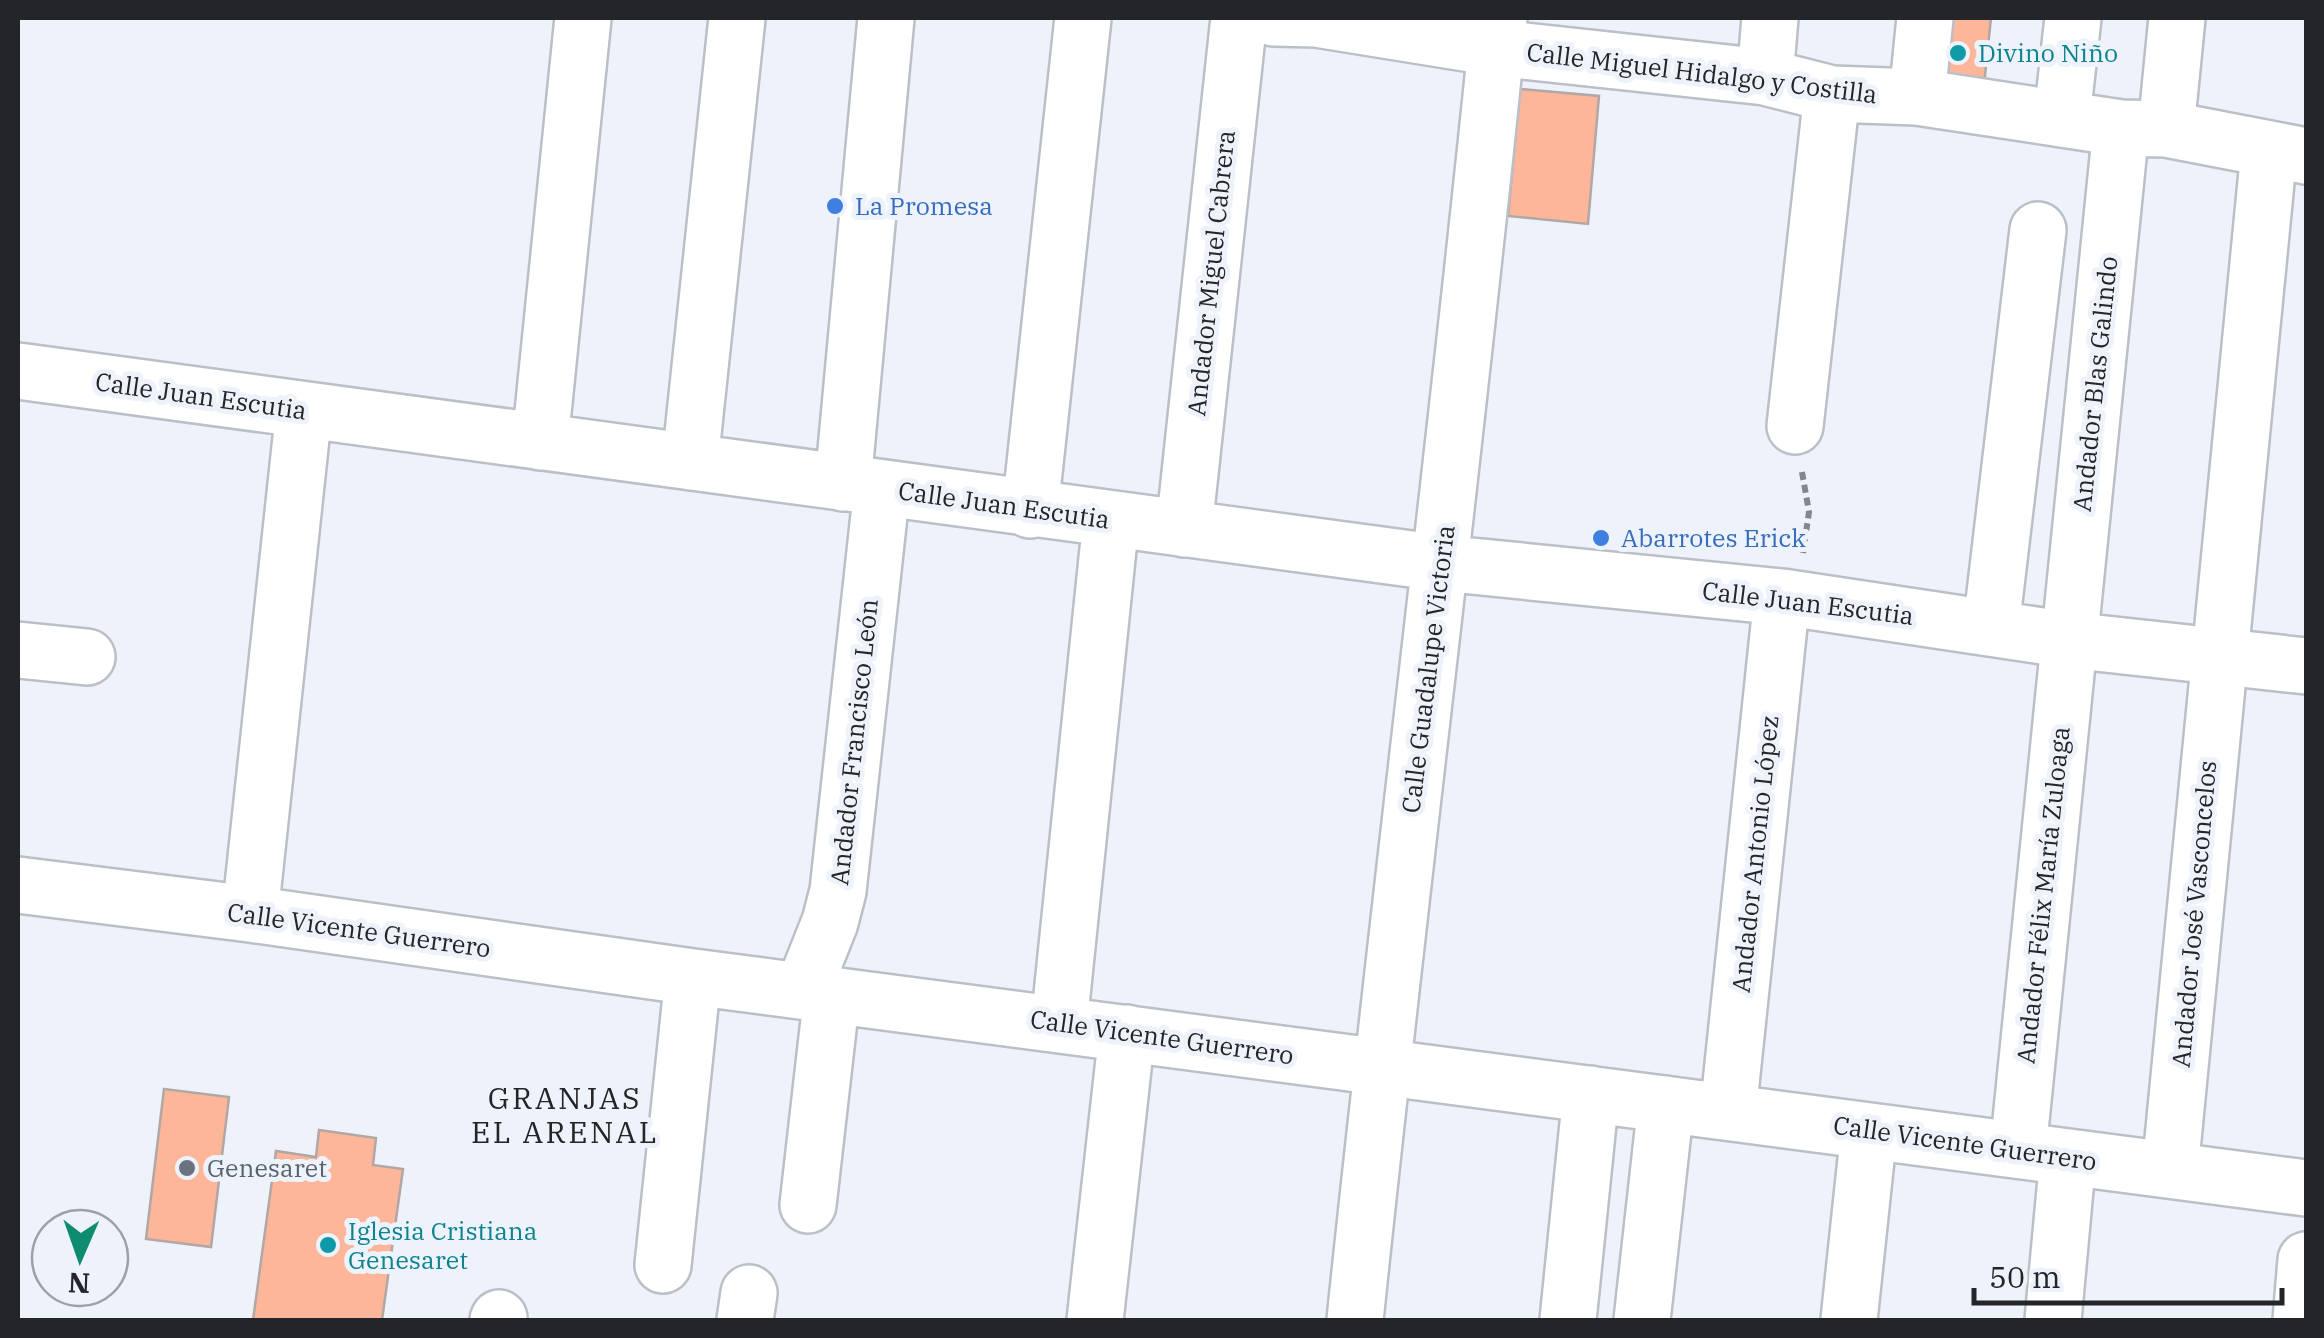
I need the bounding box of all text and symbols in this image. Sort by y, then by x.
street label: Calle Miguel Hidalgo y Costilla [1525,35,1879,110]
place label: Divino Niño [1978,36,2118,69]
marker: Divino Niño [1947,42,1969,64]
street label: Andador Miguel Cabrera [1179,128,1242,417]
place label: La Promesa [855,189,993,222]
marker: La Promesa [824,195,846,217]
street label: Andador Blas Galindo [2065,255,2124,513]
street label: Calle Juan Escutia [93,364,309,427]
street label: Calle Juan Escutia [896,473,1112,536]
place label: Abarrotes Erick [1621,521,1806,554]
street label: Calle Guadalupe Victoria [1393,523,1462,815]
marker: Abarrotes Erick [1590,527,1612,549]
street label: Calle Juan Escutia [1700,573,1916,632]
street label: Andador Francisco León [822,597,885,887]
street label: Andador Antonio López [1724,714,1785,994]
street label: Andador Félix María Zuloaga [2008,725,2077,1065]
street label: Andador José Vasconcelos [2164,759,2223,1069]
street label: Calle Vicente Guerrero [225,895,493,964]
street label: Calle Vicente Guerrero [1028,1002,1296,1071]
district label: GRANJAS EL ARENAL [471,1078,659,1151]
street label: Calle Vicente Guerrero [1831,1108,2099,1177]
place label: Genesaret [207,1151,327,1184]
marker: Genesaret [176,1157,198,1179]
north arrow [30,1208,130,1308]
place label: Iglesia Cristiana Genesaret [348,1214,537,1276]
marker: Iglesia Cristiana Genesaret [317,1234,339,1256]
scale bar [1974,1243,2282,1305]
text: 50 m [1989,1257,2061,1296]
text: N [67,1265,91,1302]

